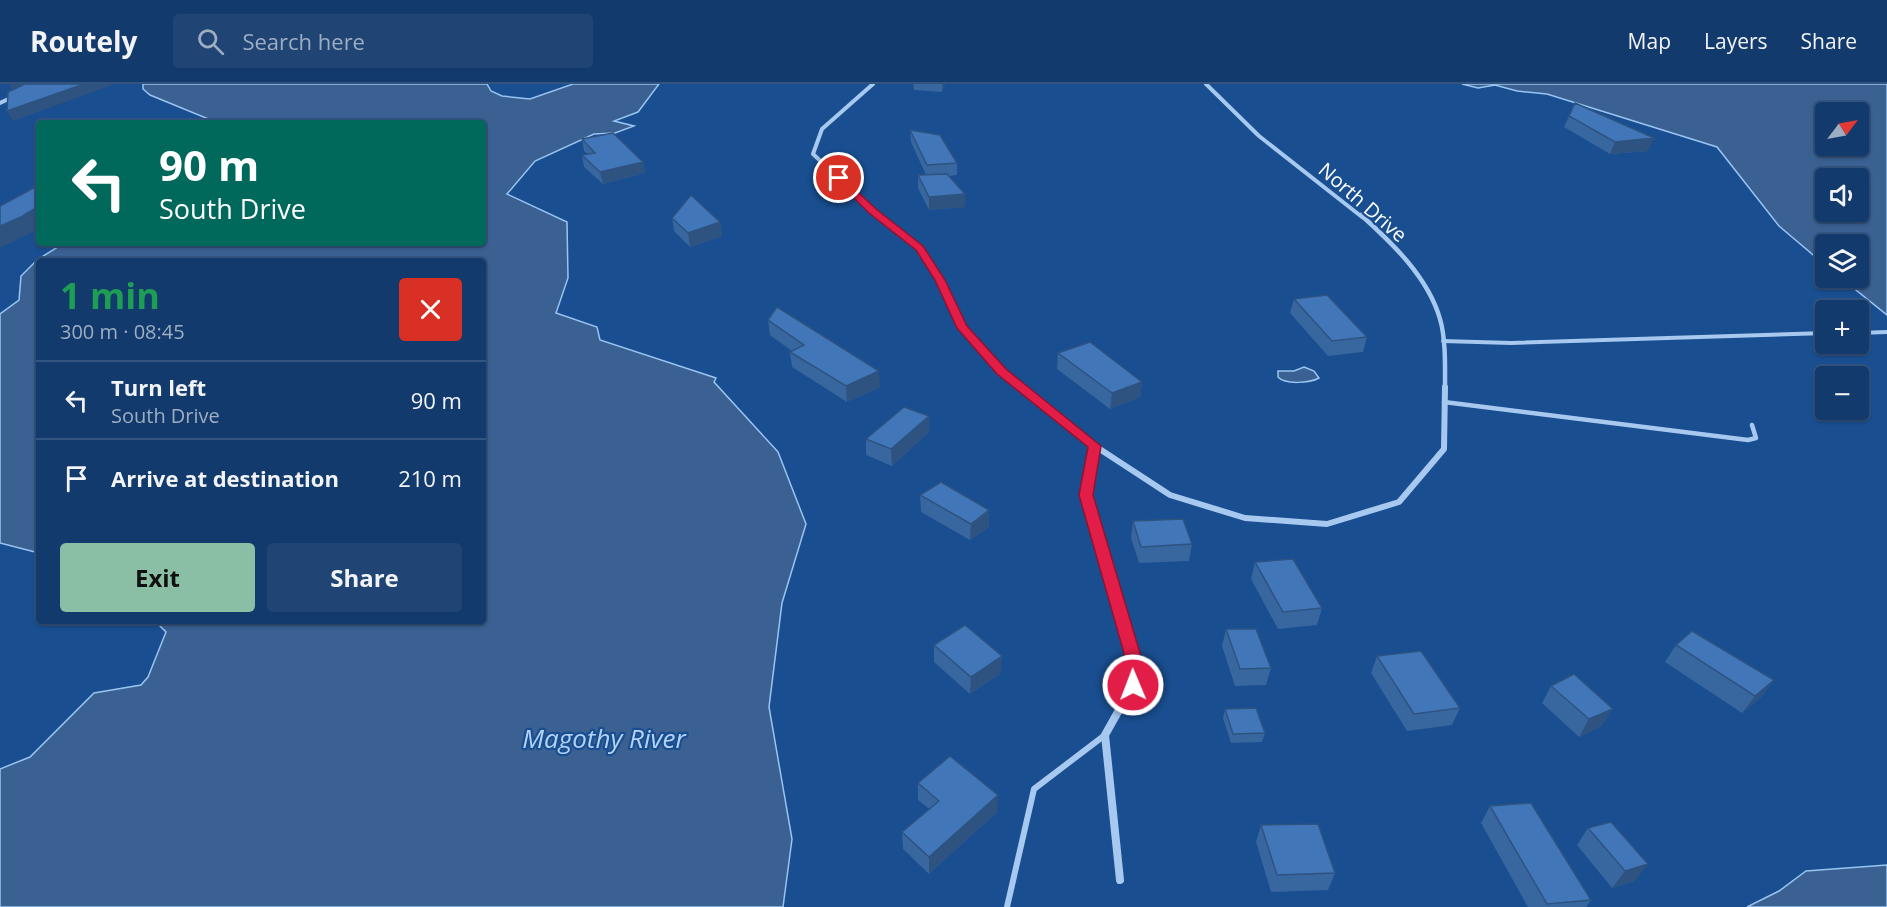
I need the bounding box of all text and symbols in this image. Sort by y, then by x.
search box [173,14,593,68]
text: Routely [30,22,137,60]
icon: search [194,25,227,58]
text: Search here [242,26,365,56]
text: Map [1628,27,1671,55]
text: Layers [1704,27,1768,55]
text: Share [1801,27,1857,55]
north arrow [1815,102,1869,156]
map controls [1815,102,1869,420]
text: 90 m [159,136,259,193]
icon: left [60,144,138,222]
pin [813,152,864,203]
street label: North Drive [1313,156,1413,248]
icon: arrive [822,161,855,194]
button: sound [1815,168,1869,222]
text: South Drive [159,190,306,227]
button: layers [1815,234,1869,288]
text: 1 min [60,271,160,320]
button: close [399,278,462,341]
button: + [1815,300,1869,354]
text: 300 m · 08:45 [60,318,185,345]
button: − [1815,366,1869,420]
text: Turn left [111,372,206,402]
icon: left [60,384,93,417]
text: 90 m [411,385,462,415]
text: South Drive [111,402,220,429]
icon: arrive [60,462,93,495]
text: Arrive at destination [111,463,339,493]
text: 210 m [398,463,462,493]
button: Exit [60,543,255,612]
button: Share [267,543,462,612]
position arrow [1101,653,1165,717]
water label: Magothy River [522,720,687,756]

